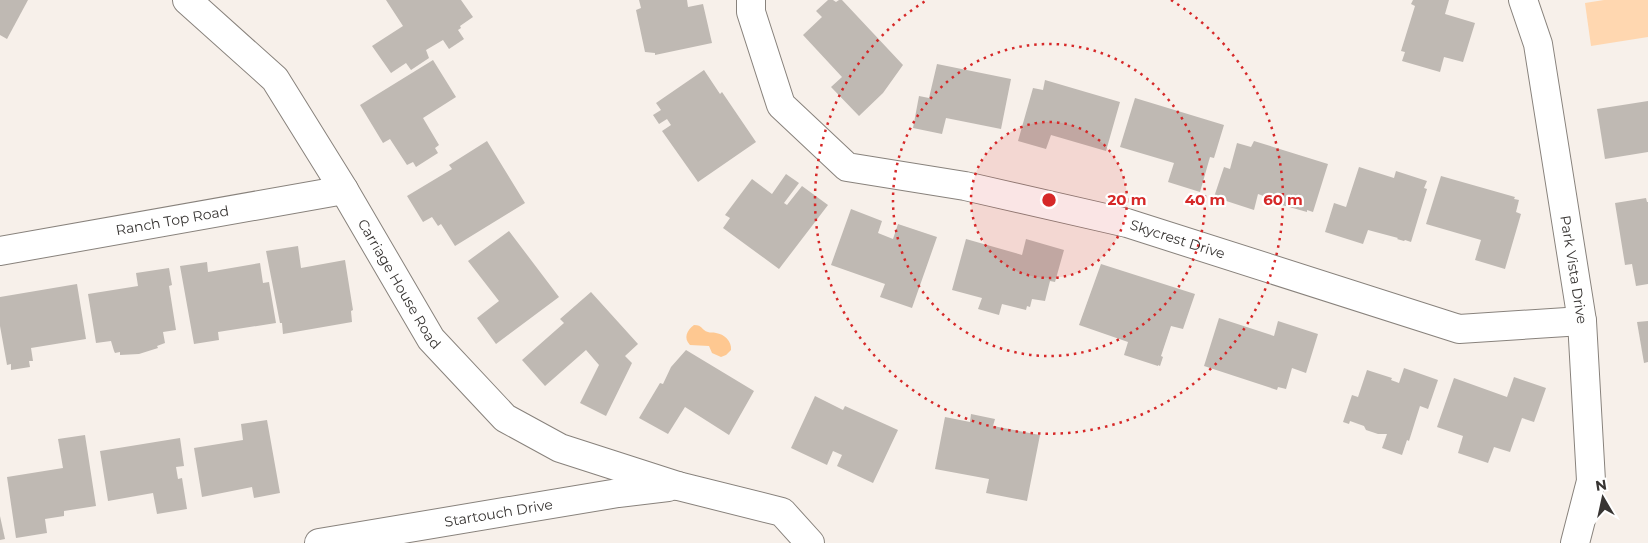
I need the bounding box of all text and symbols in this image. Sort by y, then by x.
text: 20 m [1107,190,1147,209]
text: 40 m [1185,190,1225,209]
text: 60 m [1263,190,1303,209]
centre of rings [1040,191,1058,209]
street label: Ranch Top Road [114,202,230,239]
street label: Park Vista Drive [1556,214,1591,325]
street label: Carriage House Road [354,216,445,353]
street label: Skycrest Drive [1128,216,1227,263]
north arrow [1578,473,1628,523]
text: N [1594,475,1608,495]
street label: Startouch Drive [443,495,554,531]

